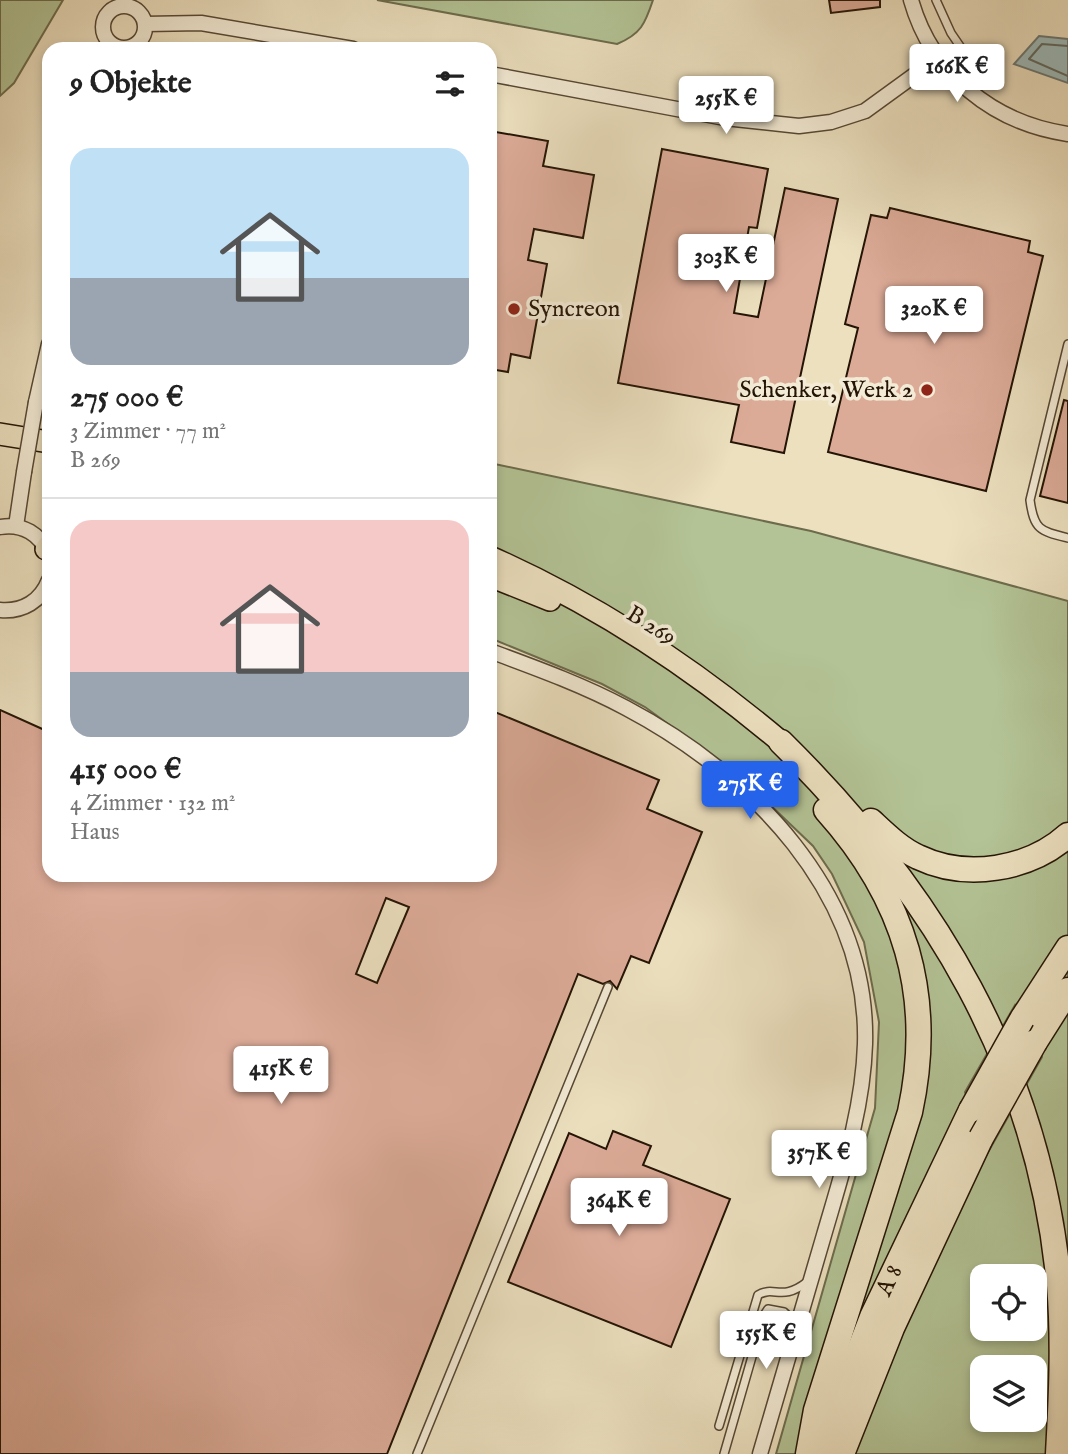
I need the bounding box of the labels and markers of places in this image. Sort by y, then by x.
pin: 166K € [900,44,1014,104]
pin: 255K € [669,76,783,136]
pin: 303K € [669,234,783,294]
pin: 320K € [877,286,991,346]
place label: Syncreon [528,294,621,325]
marker: Syncreon [506,301,522,317]
place label: Schenker, Werk 2 [739,375,913,406]
marker: Schenker, Werk 2 [919,382,935,398]
pin: 275K € [693,762,807,821]
pin: 415K € [224,1046,338,1106]
pin: 357K € [762,1130,876,1190]
pin: 364K € [562,1178,676,1238]
pin: 155K € [709,1312,823,1371]

